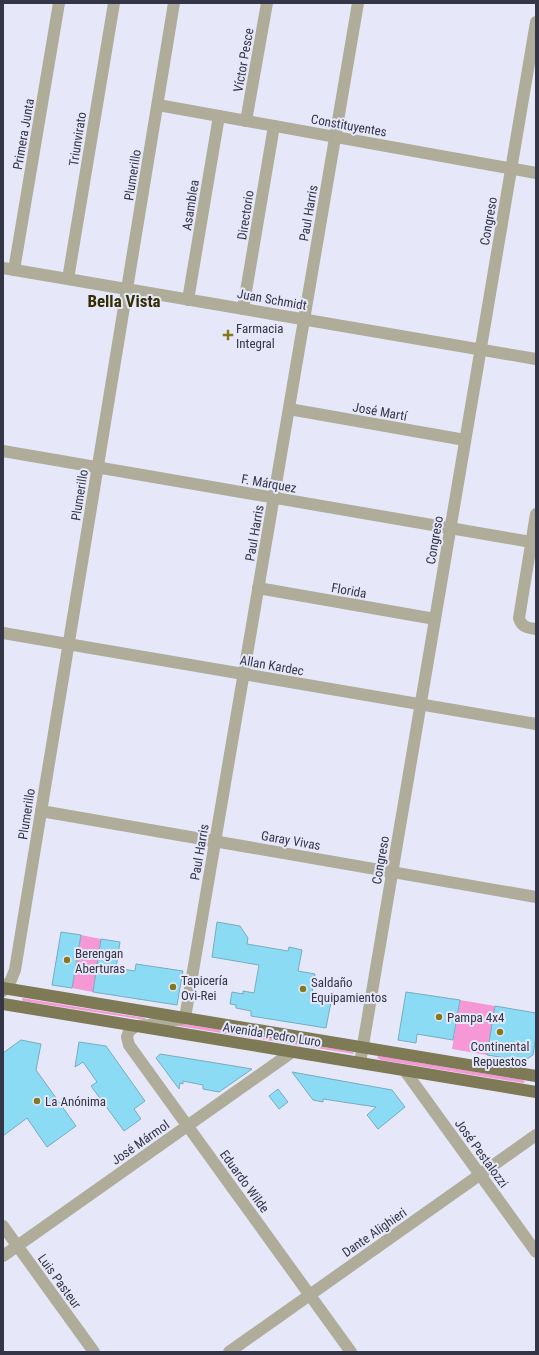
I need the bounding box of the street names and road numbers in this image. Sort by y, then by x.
street label: Víctor Pesce [230,27,257,93]
street label: Primera Junta [10,97,37,171]
street label: Triunvirato [66,111,89,167]
street label: Constituyentes [310,111,388,140]
street label: Plumerillo [121,148,144,202]
street label: Asamblea [179,179,202,232]
street label: Paul Harris [296,184,321,242]
street label: Directorio [234,189,257,241]
street label: Congreso [477,196,500,247]
street label: Juan Schmidt [236,286,308,313]
street label: José Martí [352,399,409,424]
street label: Plumerillo [68,468,91,522]
street label: F. Márquez [240,471,298,496]
street label: Paul Harris [242,504,267,562]
street label: Congreso [423,515,446,566]
street label: Florida [330,580,368,601]
street label: Allan Kardec [239,652,305,678]
street label: Plumerillo [15,787,38,841]
street label: Paul Harris [187,823,212,881]
street label: Garay Vivas [260,828,322,853]
street label: Congreso [369,835,392,886]
street label: Avenida Pedro Luro [222,1019,322,1050]
street label: José Pestalozzi [452,1116,511,1190]
street label: José Mármol [108,1117,172,1168]
street label: Eduardo Wilde [217,1147,272,1215]
street label: Dante Alighieri [339,1205,409,1260]
street label: Luis Pasteur [35,1251,84,1311]

